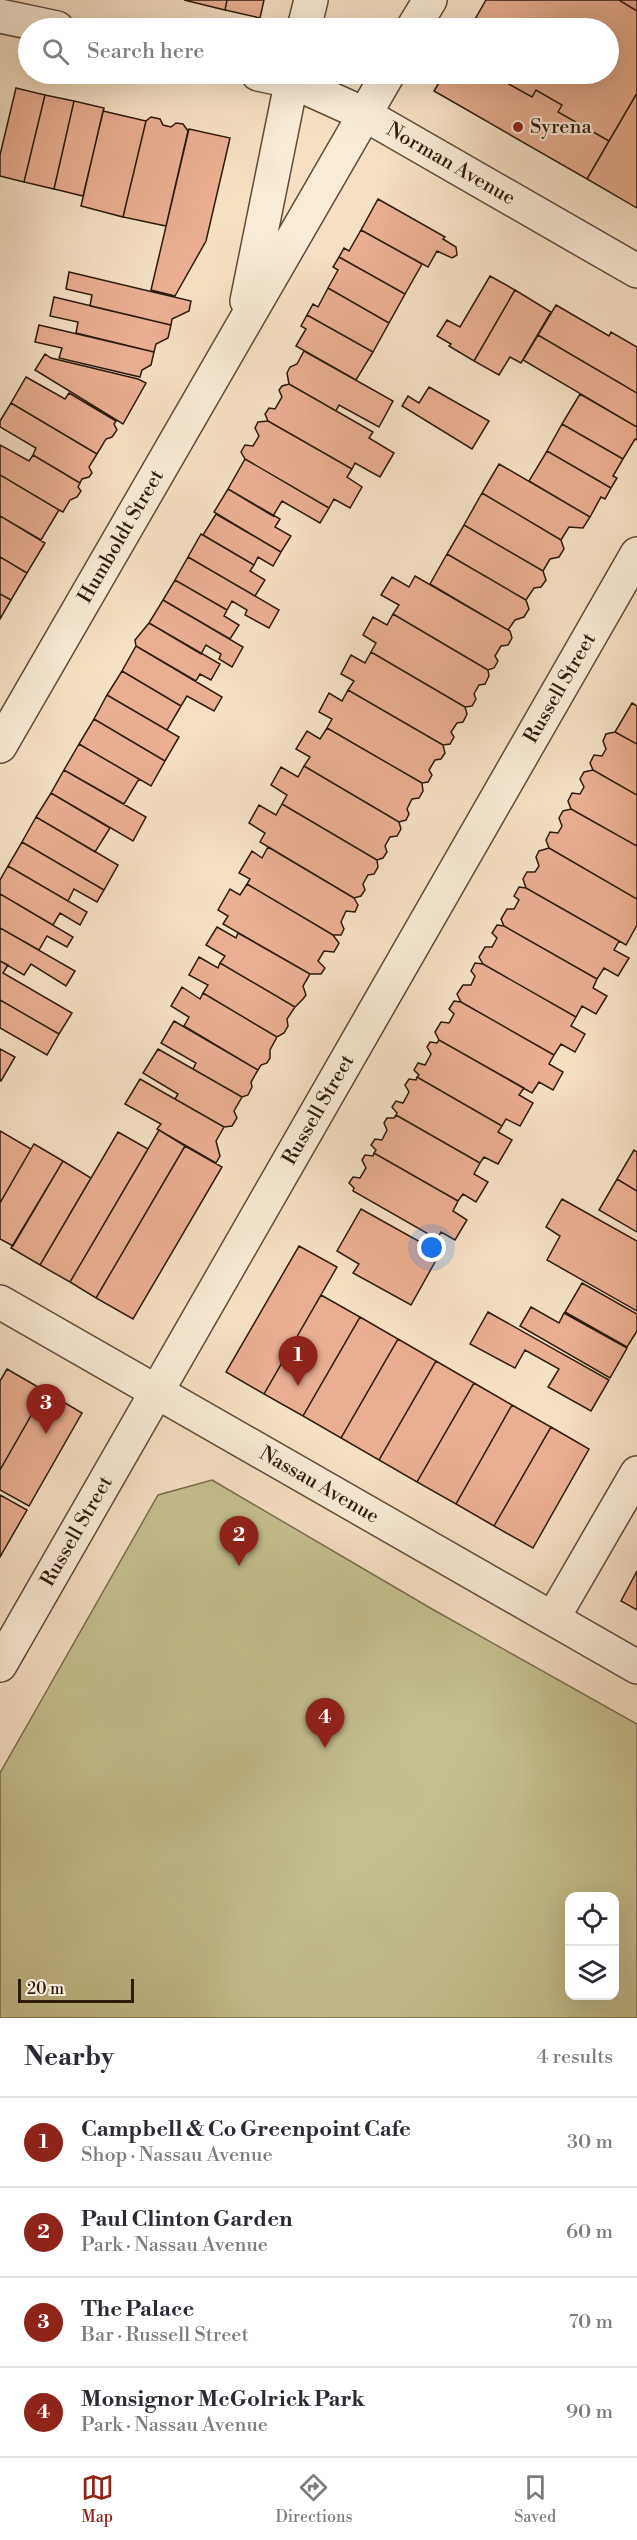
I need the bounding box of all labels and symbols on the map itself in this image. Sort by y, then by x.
place label: Syrena [530,115,592,140]
street label: Norman Avenue [382,117,520,211]
marker: Syrena [511,120,525,134]
street label: Humboldt Street [73,465,169,608]
street label: Russell Street [519,629,602,748]
street label: Russell Street [277,1050,360,1169]
your location [417,1233,446,1262]
pin: 1 [278,1336,318,1386]
pin: 3 [26,1384,66,1434]
street label: Nassau Avenue [255,1441,384,1529]
street label: Russell Street [35,1472,118,1591]
pin: 2 [220,1516,258,1566]
pin: 4 [306,1698,344,1748]
scale bar [18,1976,134,2004]

